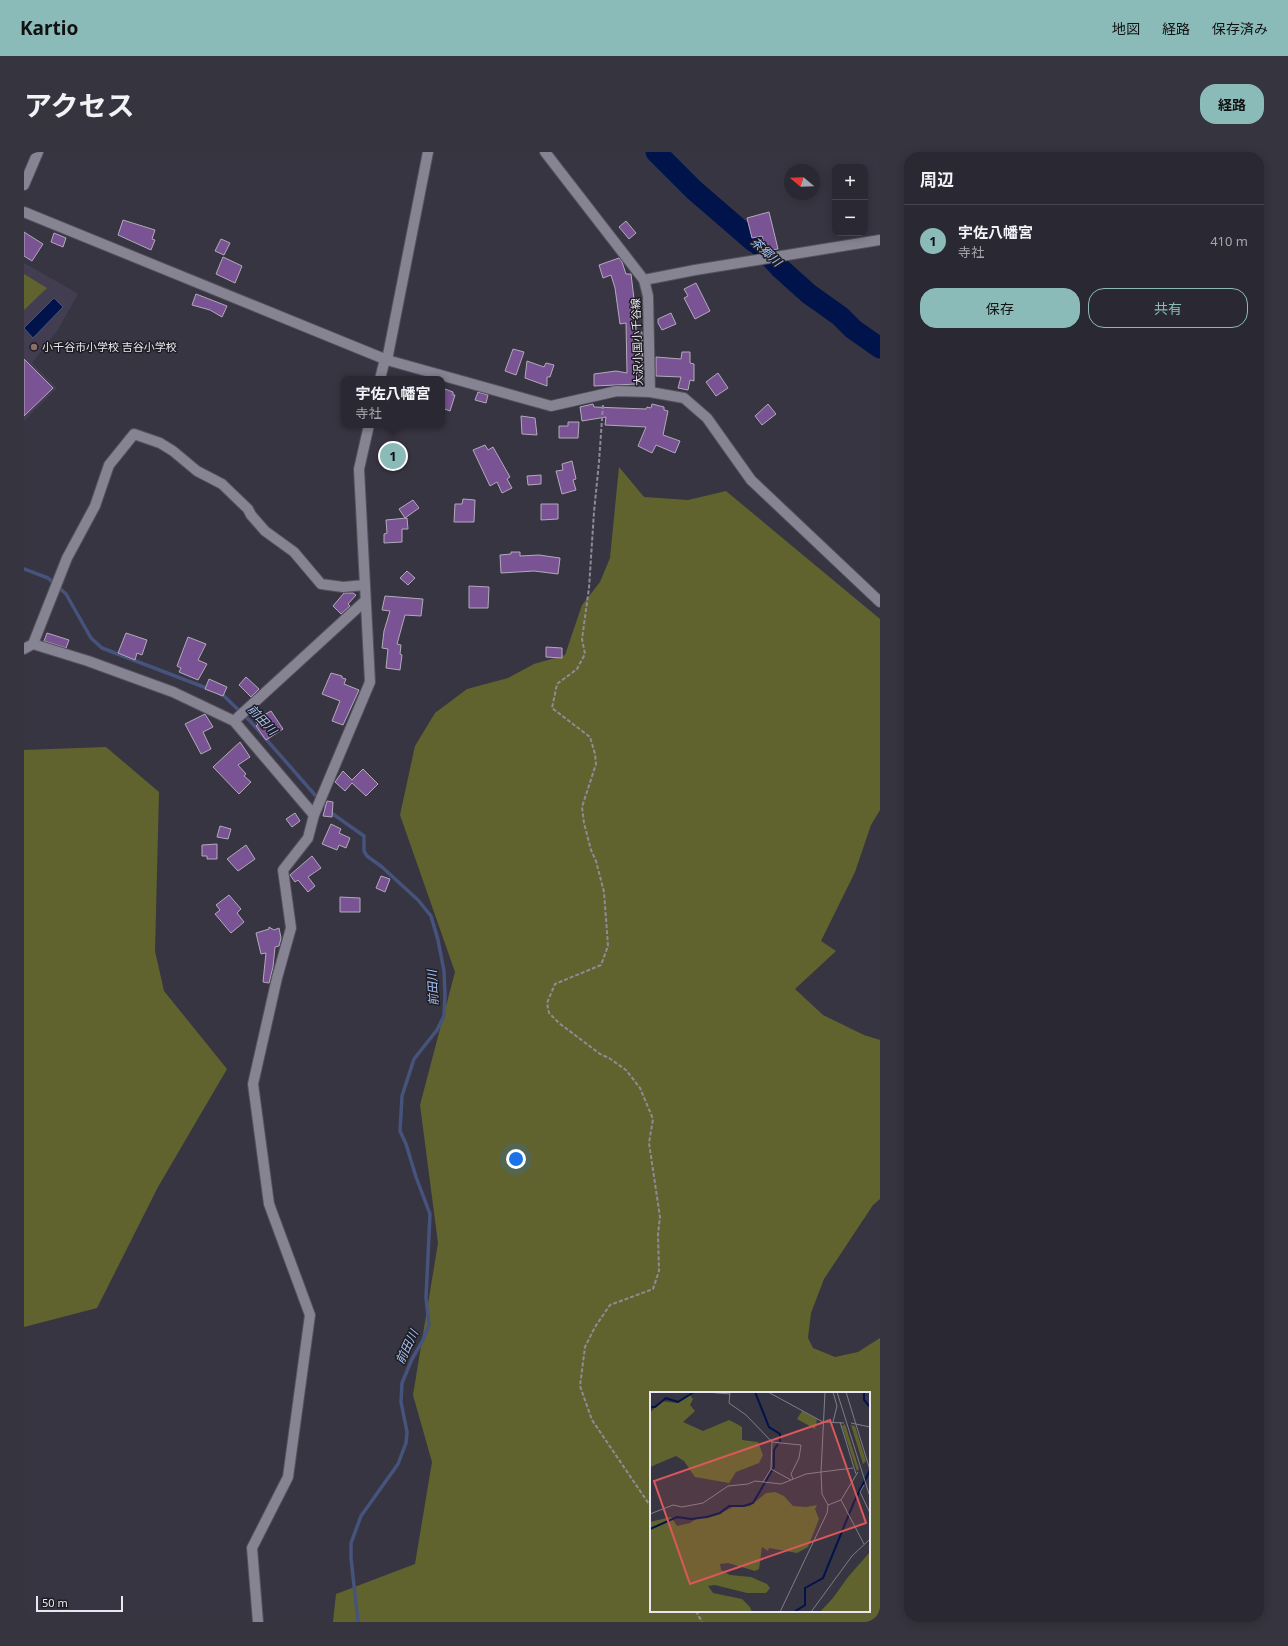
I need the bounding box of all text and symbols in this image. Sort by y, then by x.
text: Kartio [20,15,78,41]
text: 地図 [1112,19,1140,38]
text: 経路 [1162,19,1190,38]
text: 保存済み [1212,19,1268,38]
button: 経路 [1200,84,1264,124]
text: アクセス [24,86,135,124]
north arrow [784,164,820,200]
map controls [832,164,868,236]
button: + [832,164,868,200]
text: 周辺 [920,168,954,191]
button: − [832,200,868,236]
text: 宇佐八幡宮 [958,222,1033,242]
text: 1 [929,232,937,250]
text: 410 m [1210,232,1248,250]
water label: 茶郷川 [747,233,787,271]
text: 寺社 [958,243,984,261]
button: 保存 [920,288,1080,328]
button: 共有 [1088,288,1248,328]
street label: 大沢小国小千谷線 [627,298,646,386]
place label: 小千谷市小学校 吉谷小学校 [42,339,177,354]
marker: 小千谷市小学校 吉谷小学校 [29,342,39,352]
popup [341,376,445,428]
text: 宇佐八幡宮 [355,383,431,403]
text: 寺社 [355,404,382,422]
pin: 1 [380,441,406,471]
water label: 前田川 [244,701,282,740]
water label: 前田川 [423,968,442,1006]
your location [506,1149,526,1169]
water label: 前田川 [391,1325,423,1367]
inset map [650,1392,870,1612]
scale bar [36,1594,123,1613]
text: 50 m [42,1595,68,1610]

